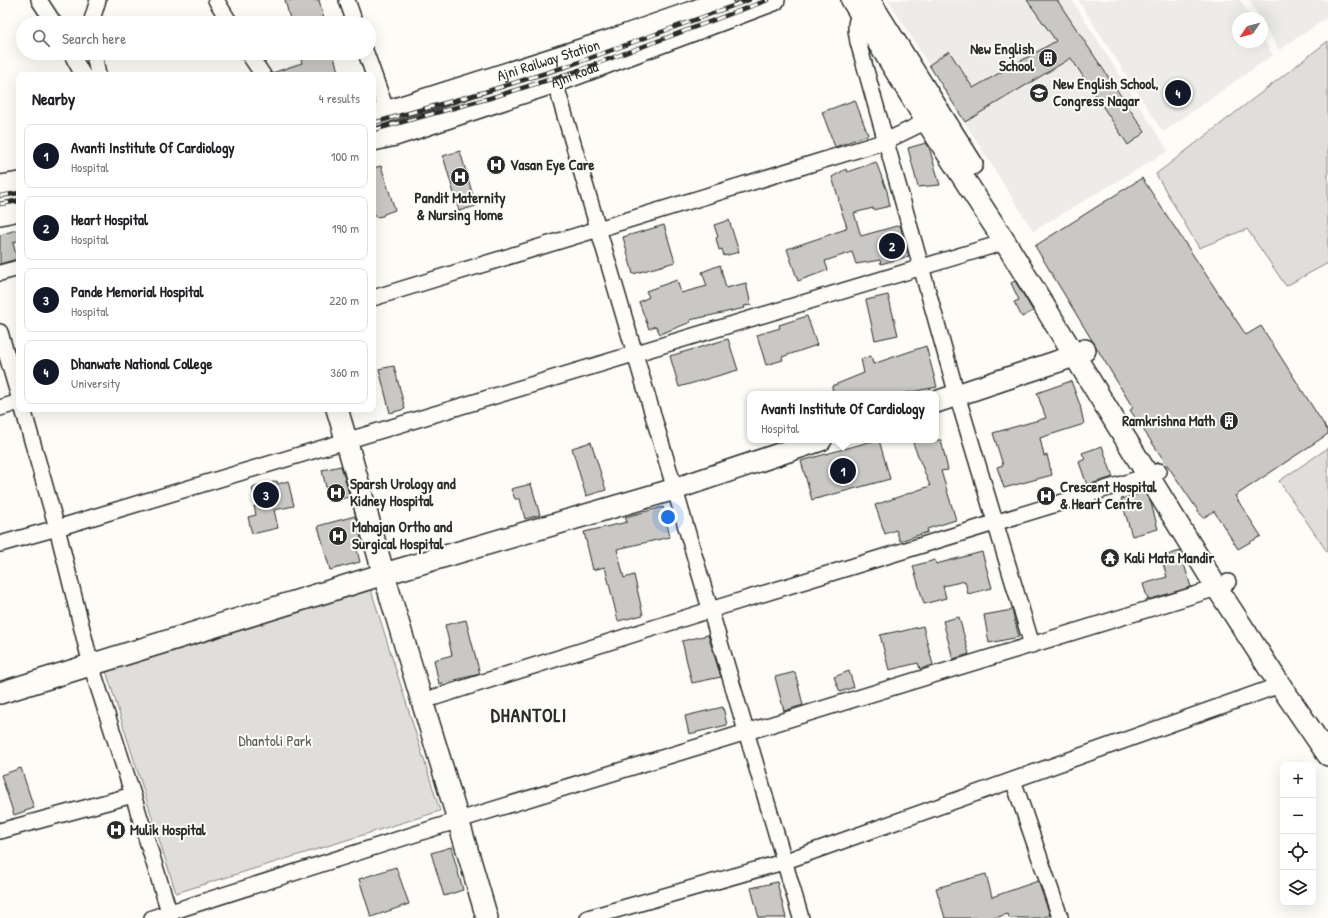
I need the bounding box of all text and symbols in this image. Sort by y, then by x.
north arrow [1232,12,1268,48]
search box [16,16,376,60]
icon: search [30,27,52,49]
text: Search here [62,28,126,49]
street label: Ajni Railway Station [494,34,602,86]
place label: New English School [970,38,1035,76]
building icon: New English School [1037,47,1059,69]
street label: Ajni Road [548,56,601,93]
place label: New English School, Congress Nagar [1053,73,1158,112]
pin: 4 [1165,78,1191,108]
school or university icon: New English School, Congress Nagar [1028,82,1050,104]
text: Nearby [32,87,75,110]
text: 4 results [319,89,360,107]
text: Avanti Institute Of Cardiology [71,137,235,158]
text: 1 [44,147,48,165]
text: 100 m [331,147,359,165]
hospital icon: Vasan Eye Care [485,154,507,176]
place label: Vasan Eye Care [510,154,594,176]
text: Hospital [71,158,109,176]
hospital icon: Pandit Maternity & Nursing Home [449,166,471,188]
place label: Pandit Maternity & Nursing Home [414,187,506,226]
text: Heart Hospital [71,209,148,230]
text: 2 [43,219,49,237]
text: 190 m [332,219,359,237]
text: Hospital [71,230,109,248]
pin: 2 [879,231,905,261]
text: Pande Memorial Hospital [71,281,203,302]
text: 3 [43,291,49,309]
text: 220 m [329,291,359,309]
text: Hospital [71,302,109,320]
text: Dhanwate National College [71,353,212,374]
text: 4 [44,363,48,381]
text: 360 m [330,363,359,381]
text: University [71,374,120,392]
popup [747,391,939,443]
text: Avanti Institute Of Cardiology [761,398,925,419]
place label: Ramkrishna Math [1122,410,1216,431]
building icon: Ramkrishna Math [1218,410,1240,432]
text: Hospital [761,419,799,437]
pin: 1 [830,456,856,486]
place label: Sparsh Urology and Kidney Hospital [350,473,456,512]
place label: Crescent Hospital & Heart Centre [1060,476,1158,514]
pin: 3 [253,480,279,510]
hospital icon: Sparsh Urology and Kidney Hospital [325,482,347,504]
hospital icon: Crescent Hospital & Heart Centre [1035,485,1057,507]
your location [658,507,678,527]
place label: Mahajan Ortho and Surgical Hospital [352,516,452,555]
hospital icon: Mahajan Ortho and Surgical Hospital [327,525,349,547]
temple icon: Kali Mata Mandir [1099,547,1121,569]
place label: Kali Mata Mandir [1124,547,1215,568]
district label: DHANTOLI [491,702,567,728]
park label: Dhantoli Park [238,730,312,751]
map controls [1280,762,1316,906]
button: + [1280,762,1316,798]
button: − [1280,798,1316,834]
hospital icon: Mulik Hospital [105,819,127,841]
place label: Mulik Hospital [130,819,207,841]
button: locate [1280,834,1316,870]
button: layers [1280,870,1316,906]

